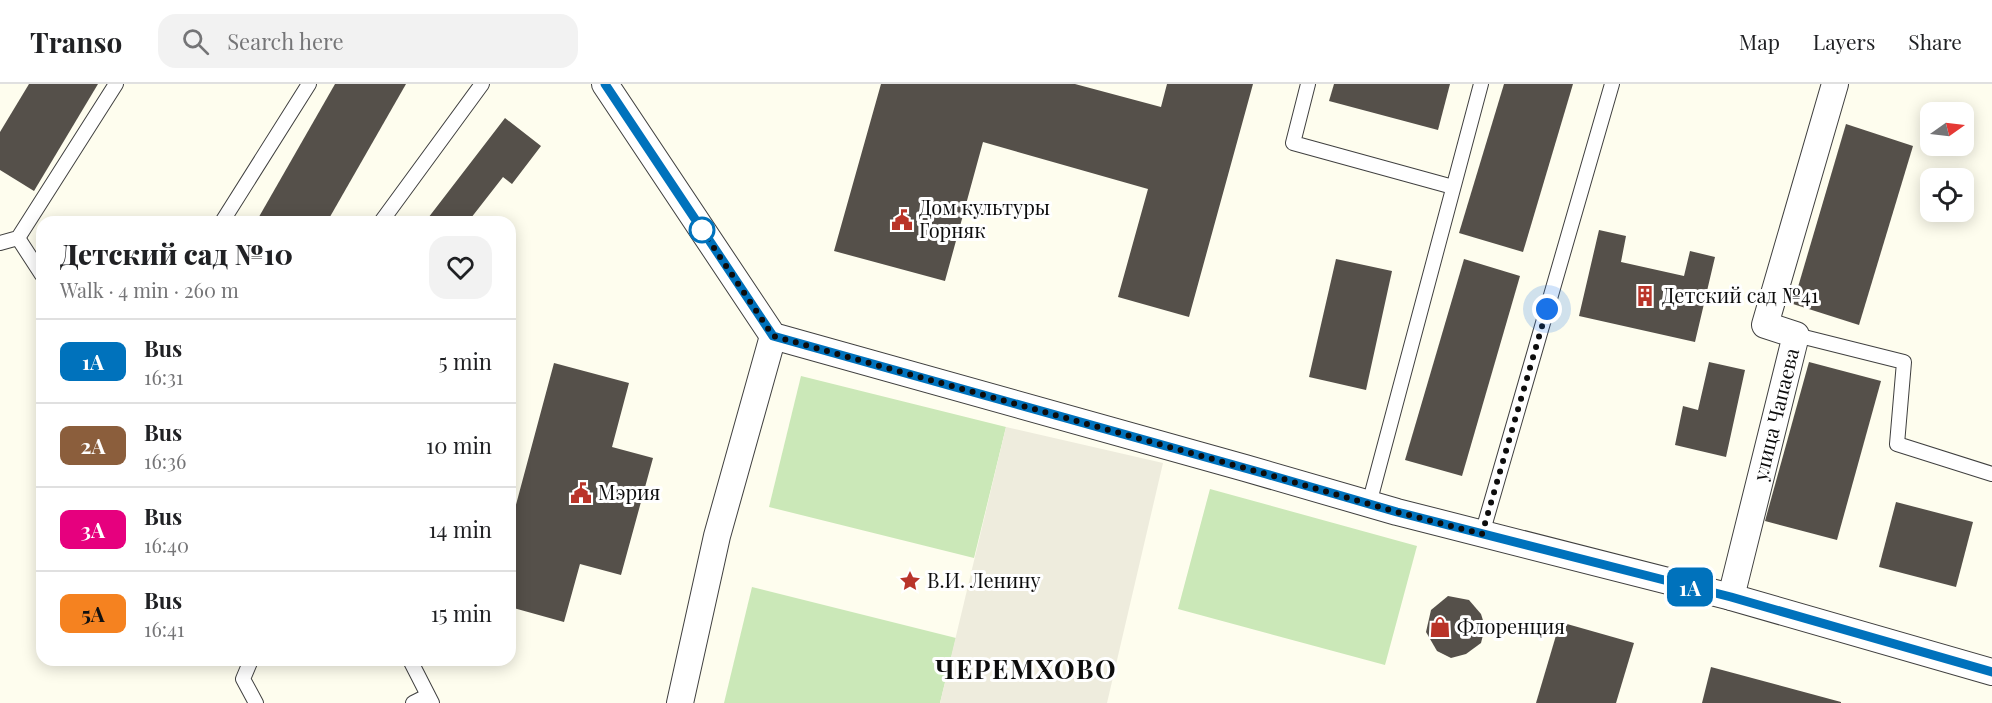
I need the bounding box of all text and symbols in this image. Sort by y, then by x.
search box [158,14,578,68]
text: Transo [30,23,122,60]
icon: search [179,25,212,58]
text: Search here [227,26,344,56]
text: Map [1739,27,1780,55]
text: Layers [1813,27,1875,55]
text: Share [1908,27,1962,55]
north arrow [1920,102,1974,156]
map controls [1920,102,1974,222]
button: locate [1920,168,1974,222]
place label: Дом культуры Горняк [919,193,1050,243]
public building icon: Дом культуры Горняк [890,208,914,232]
unlabelled marker [689,217,715,243]
text: Детский сад №10 [60,235,293,272]
button: heart [429,236,492,299]
text: Walk · 4 min · 260 m [60,276,239,303]
place label: Детский сад №41 [1662,281,1818,308]
building icon: Детский сад №41 [1633,284,1657,308]
your location [1532,294,1562,324]
text: Bus [144,333,182,363]
street label: улица Чапаева [1745,345,1804,484]
text: 5 min [439,346,492,376]
text: 1А [82,347,104,375]
text: 16:31 [144,363,183,390]
text: Bus [144,417,182,447]
text: 10 min [426,430,492,460]
text: 2А [81,431,106,459]
text: 16:36 [144,447,186,474]
place label: Мэрия [598,478,661,505]
public building icon: Мэрия [569,481,593,505]
text: Bus [144,501,182,531]
text: 14 min [428,514,492,544]
text: 3А [81,515,105,543]
text: 16:40 [144,531,189,558]
place label: В.И. Ленину [927,566,1041,593]
line badge: 1А [1663,568,1717,606]
place icon: В.И. Ленину [898,569,922,593]
text: 1А [1679,573,1701,601]
text: Bus [144,585,182,615]
text: 15 min [431,598,492,628]
text: 5А [81,599,105,627]
place label: Флоренция [1457,612,1565,639]
text: 16:41 [144,615,184,642]
shop icon: Флоренция [1428,615,1452,639]
district label: ЧЕРЕМХОВО [935,651,1117,686]

